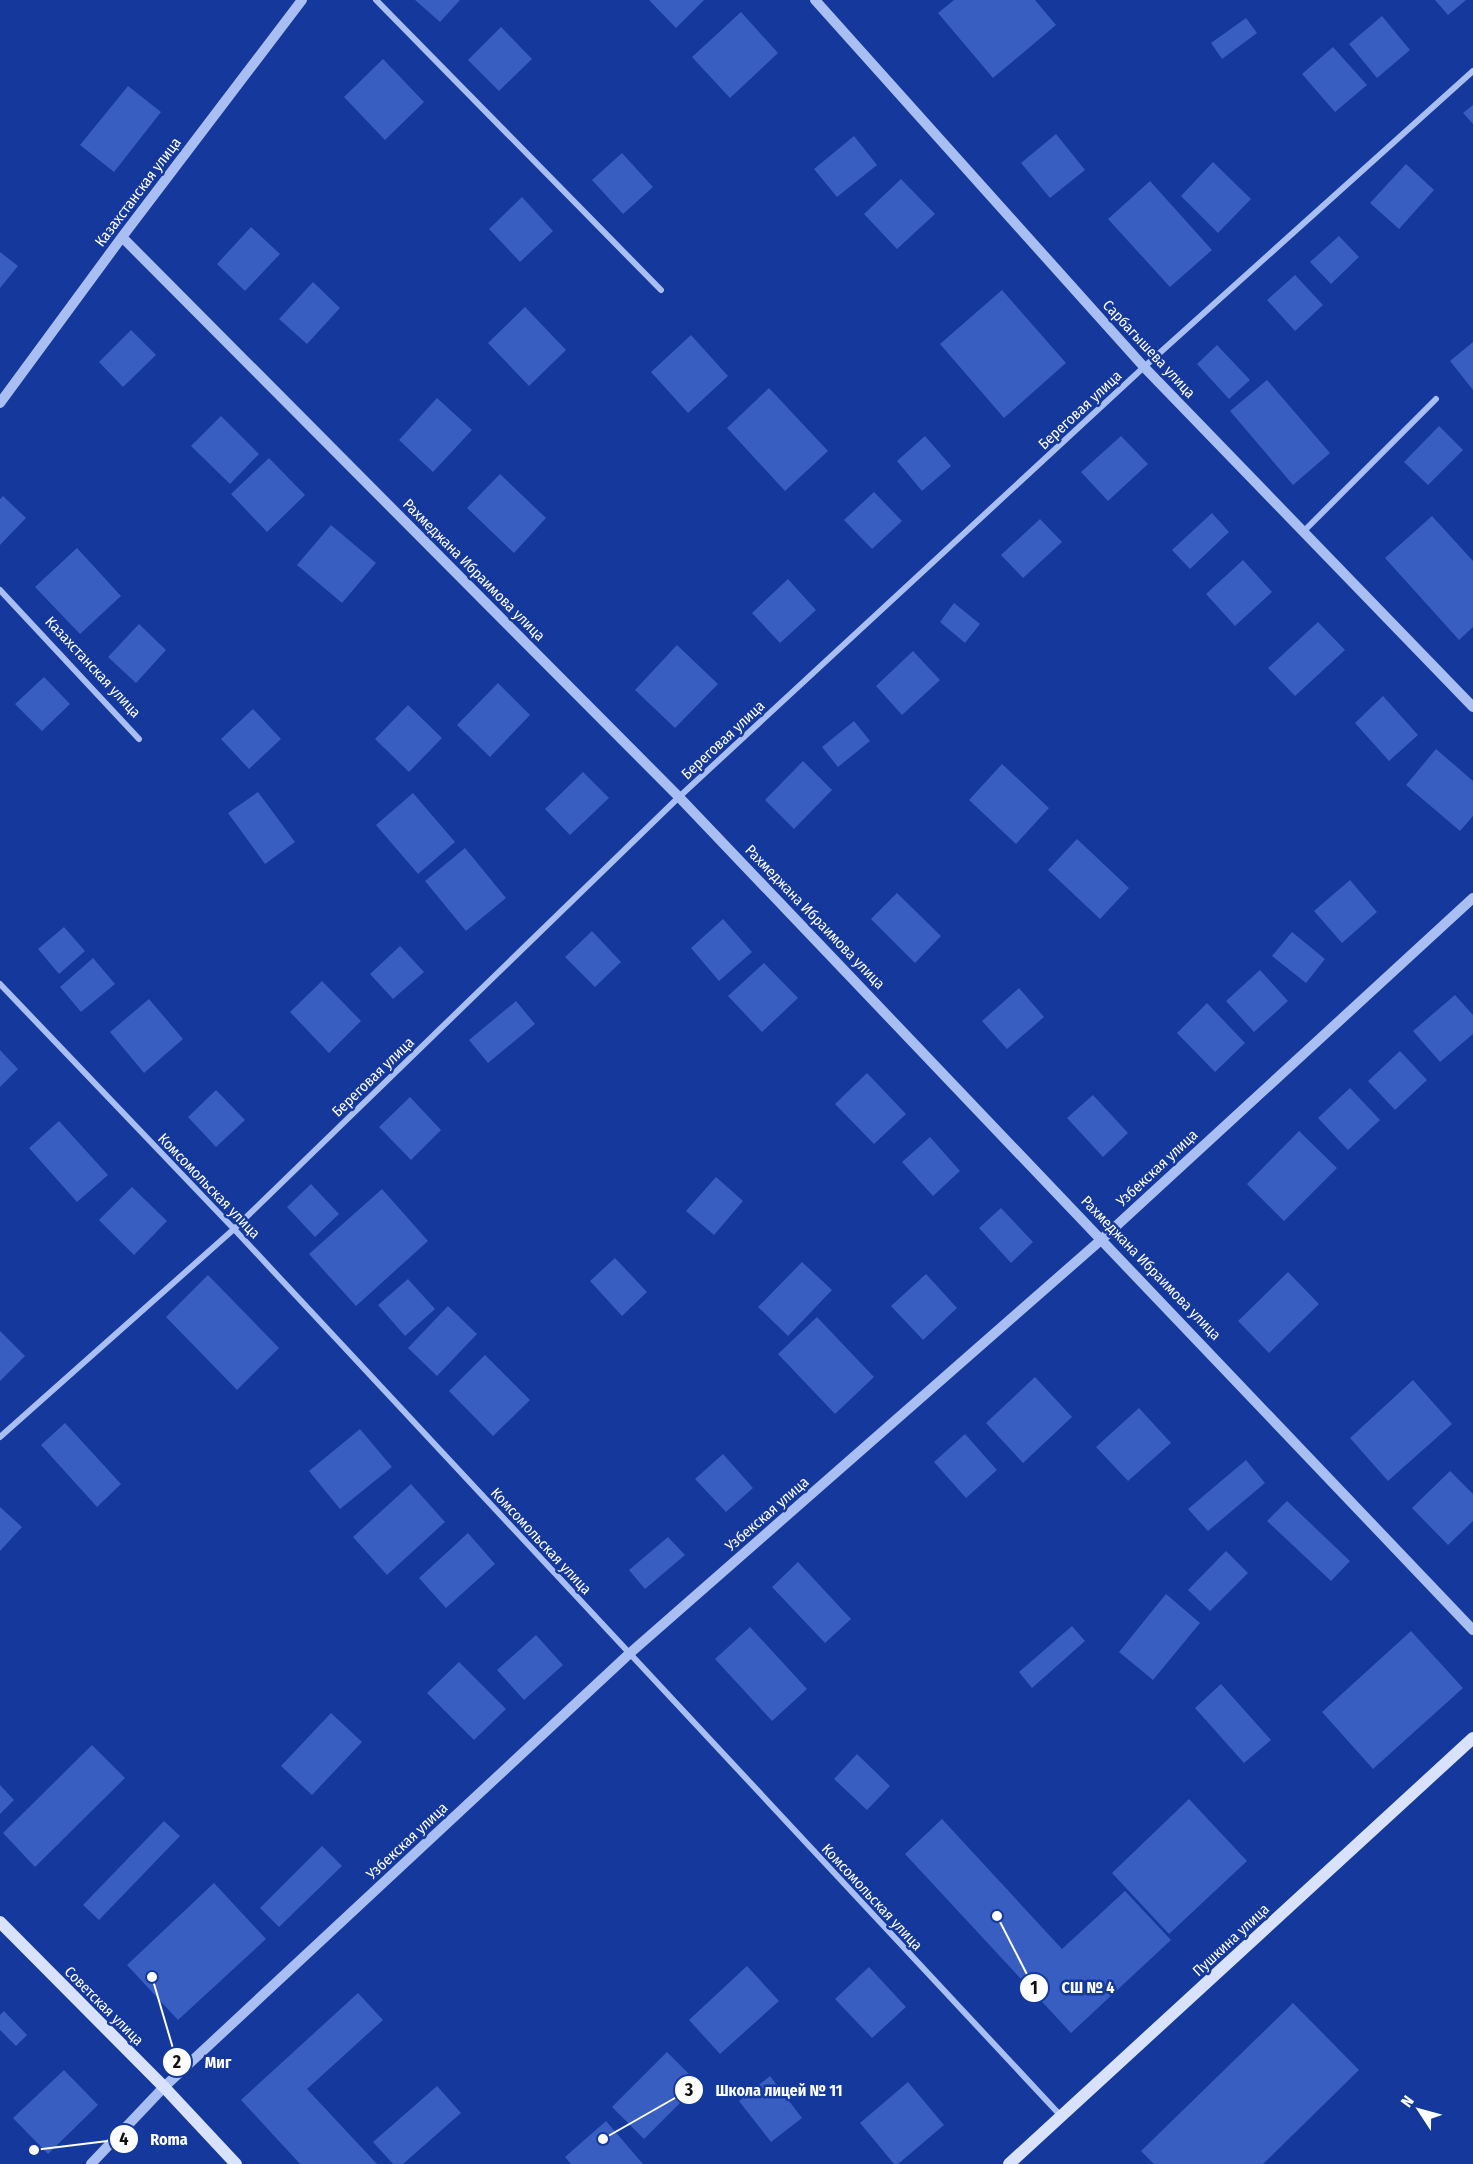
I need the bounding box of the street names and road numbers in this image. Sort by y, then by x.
street label: Казахстанская улица [91,134,185,250]
street label: Сарбагышева улица [1099,296,1199,402]
street label: Береговая улица [1035,367,1125,453]
street label: Рахмеджана Ибраимова улица [399,495,549,645]
street label: Казахстанская улица [41,613,145,721]
street label: Береговая улица [678,697,768,783]
street label: Рахмеджана Ибраимова улица [741,841,889,993]
street label: Береговая улица [328,1033,418,1121]
street label: Узбекская улица [1112,1126,1201,1211]
street label: Комсомольская улица [154,1130,264,1242]
street label: Рахмеджана Ибраимова улица [1077,1192,1225,1344]
street label: Узбекская улица [721,1473,812,1556]
street label: Комсомольская улица [487,1484,595,1598]
street label: Узбекская улица [362,1799,451,1884]
street label: Комсомольская улица [818,1840,926,1954]
street label: Пушкина улица [1189,1900,1273,1980]
street label: Советская улица [61,1963,147,2049]

